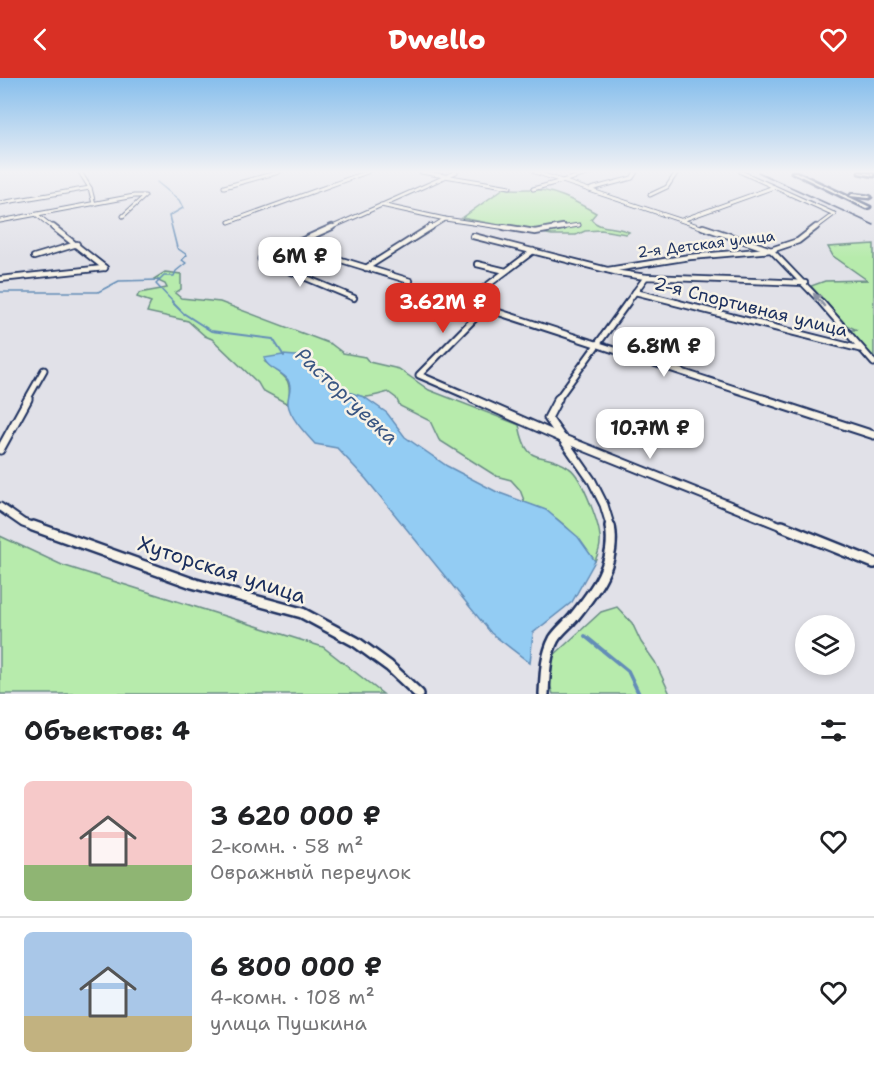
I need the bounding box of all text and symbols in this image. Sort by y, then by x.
text: Dwello [388,21,486,58]
icon: back [24,23,57,56]
icon: heart [817,23,850,56]
street label: 2-я Детская улица [636,226,776,262]
pin: 6M ₽ [264,237,336,288]
text: 6M ₽ [272,243,328,269]
street label: 2-я Спортивная улица [652,271,850,343]
pin: 3.62M ₽ [388,283,498,334]
text: 3.62M ₽ [399,289,487,315]
one-way arrow [813,293,826,308]
pin: 6.8M ₽ [615,327,713,378]
text: 6.8M ₽ [627,333,701,359]
water label: Расторгуевка [290,342,404,450]
pin: 10.7M ₽ [595,409,705,460]
text: 10.7M ₽ [610,415,690,441]
street label: Хуторская улица [134,530,310,610]
map controls [795,615,855,675]
button: layers [795,615,855,675]
text: Объектов: 4 [24,713,190,748]
icon: filters [817,714,850,747]
text: 3 620 000 ₽ [210,798,381,833]
icon: home [72,805,144,877]
icon: heart [817,825,850,858]
text: 2-комн. · 58 m² [210,833,364,859]
text: Овражный переулок [210,859,411,885]
text: 6 800 000 ₽ [210,949,382,984]
icon: home [72,956,144,1028]
icon: heart [817,976,850,1009]
text: 4-комн. · 108 m² [210,984,375,1010]
text: улица Пушкина [210,1010,367,1036]

